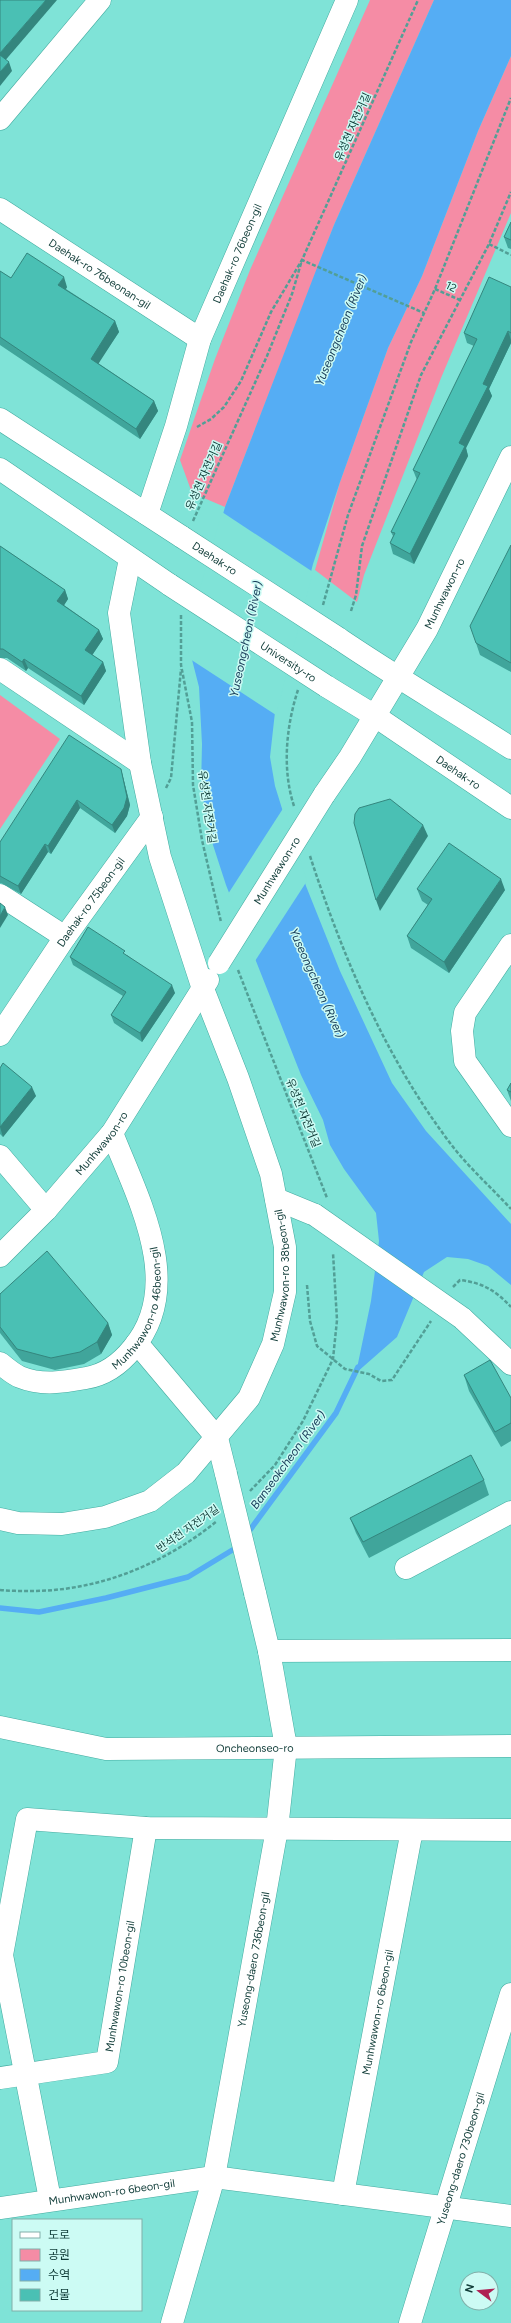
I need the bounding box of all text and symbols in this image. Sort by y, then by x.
street label: 유성천 자전거길 [332,91,374,163]
street label: Daehak-ro 76beon-gil [210,202,264,305]
street label: Daehak-ro 76beonan-gil [46,236,153,312]
water label: Yuseongcheon (River) [312,272,370,388]
street label: 12 [443,279,459,295]
street label: 유성천 자전거길 [183,440,225,512]
street label: Daehak-ro [190,539,240,578]
street label: Munhwawon-ro [422,556,467,631]
water label: Yuseongcheon (River) [227,580,265,698]
street label: University-ro [258,639,319,685]
street label: Daehak-ro [434,753,483,792]
street label: 유성천 자전거길 [195,770,219,844]
street label: Munhwawon-ro [251,834,303,907]
street label: Daehak-ro 75beon-gil [54,855,127,949]
water label: Yuseongcheon (River) [287,926,347,1040]
street label: 유성천 자전거길 [283,1076,323,1150]
street label: Munhwawon-ro [72,1109,130,1178]
street label: Munhwawon-ro 38beon-gil [267,1208,292,1343]
street label: Munhwawon-ro 46beon-gil [109,1246,163,1372]
water label: Banseokcheon (River) [248,1408,328,1512]
street label: 반석천 자전거길 [154,1503,222,1555]
street label: Oncheonseo-ro [216,1741,294,1755]
street label: Yuseong-daero 736beon-gil [235,1891,272,2028]
street label: Munhwawon-ro 10beon-gil [102,1920,137,2053]
street label: Munhwawon-ro 6beon-gil [359,1948,396,2076]
street label: Yuseong-daero 730beon-gil [434,2091,487,2227]
street label: Munhwawon-ro 6beon-gil [48,2176,176,2207]
legend [12,2219,142,2311]
text: 도로 [48,2228,70,2242]
text: 공원 [48,2248,70,2262]
text: 수역 [48,2268,70,2282]
north arrow [459,2271,499,2311]
text: N [462,2282,477,2294]
text: 건물 [48,2288,70,2302]

